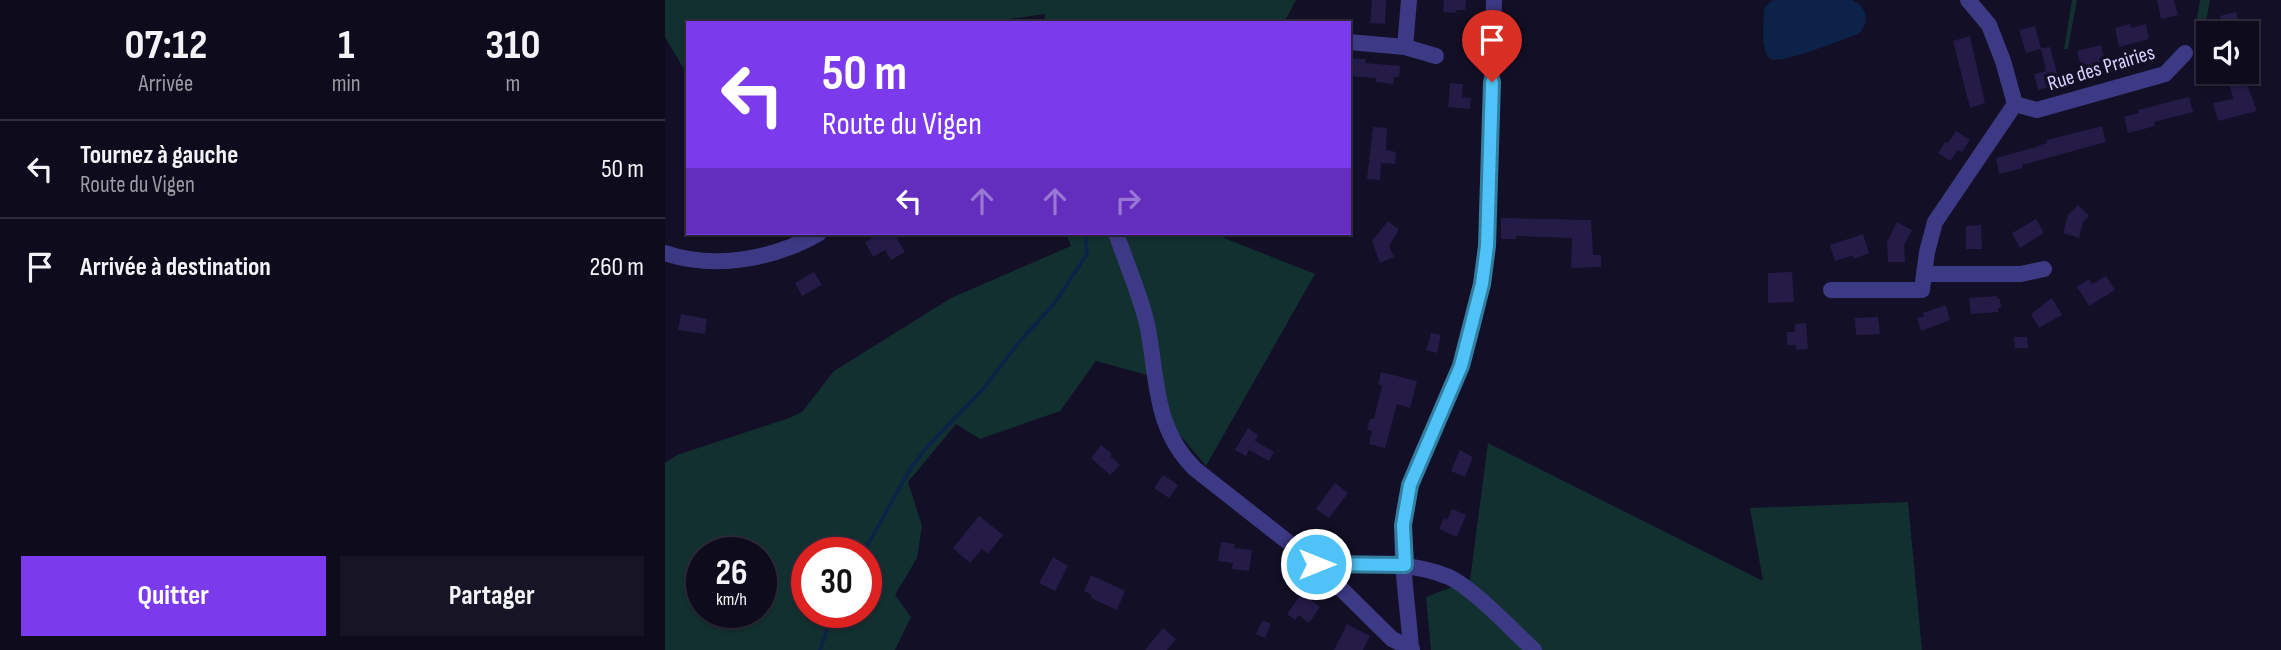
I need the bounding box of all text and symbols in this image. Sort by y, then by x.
pin [1462,10,1522,82]
text: 07:12 [125,20,207,71]
text: 1 [338,20,354,71]
text: 310 [485,20,540,71]
icon: arrive [1473,21,1511,59]
map controls [2196,21,2259,84]
button: sound [2196,21,2259,84]
street label: Rue des Prairies [2044,40,2158,96]
text: 50 m [822,45,907,104]
icon: left [707,49,798,140]
text: Arrivée [138,70,193,98]
text: min [332,70,361,98]
text: m [505,70,520,98]
text: Route du Vigen [822,105,982,144]
text: Tournez à gauche [80,140,238,171]
icon: left [21,150,59,188]
text: 50 m [601,154,644,185]
text: Route du Vigen [80,171,195,199]
icon: left [890,182,928,220]
icon: ahead [963,182,1001,220]
icon: ahead [1036,182,1074,220]
icon: right [1109,182,1147,220]
icon: arrive [21,248,59,286]
text: Arrivée à destination [80,252,271,283]
text: 260 m [589,252,644,283]
position arrow [1279,527,1353,601]
speed limit sign: 30 [791,537,882,628]
text: 26 [716,552,747,595]
button: Quitter [21,556,326,636]
button: Partager [340,556,644,636]
text: km/h [716,589,747,610]

